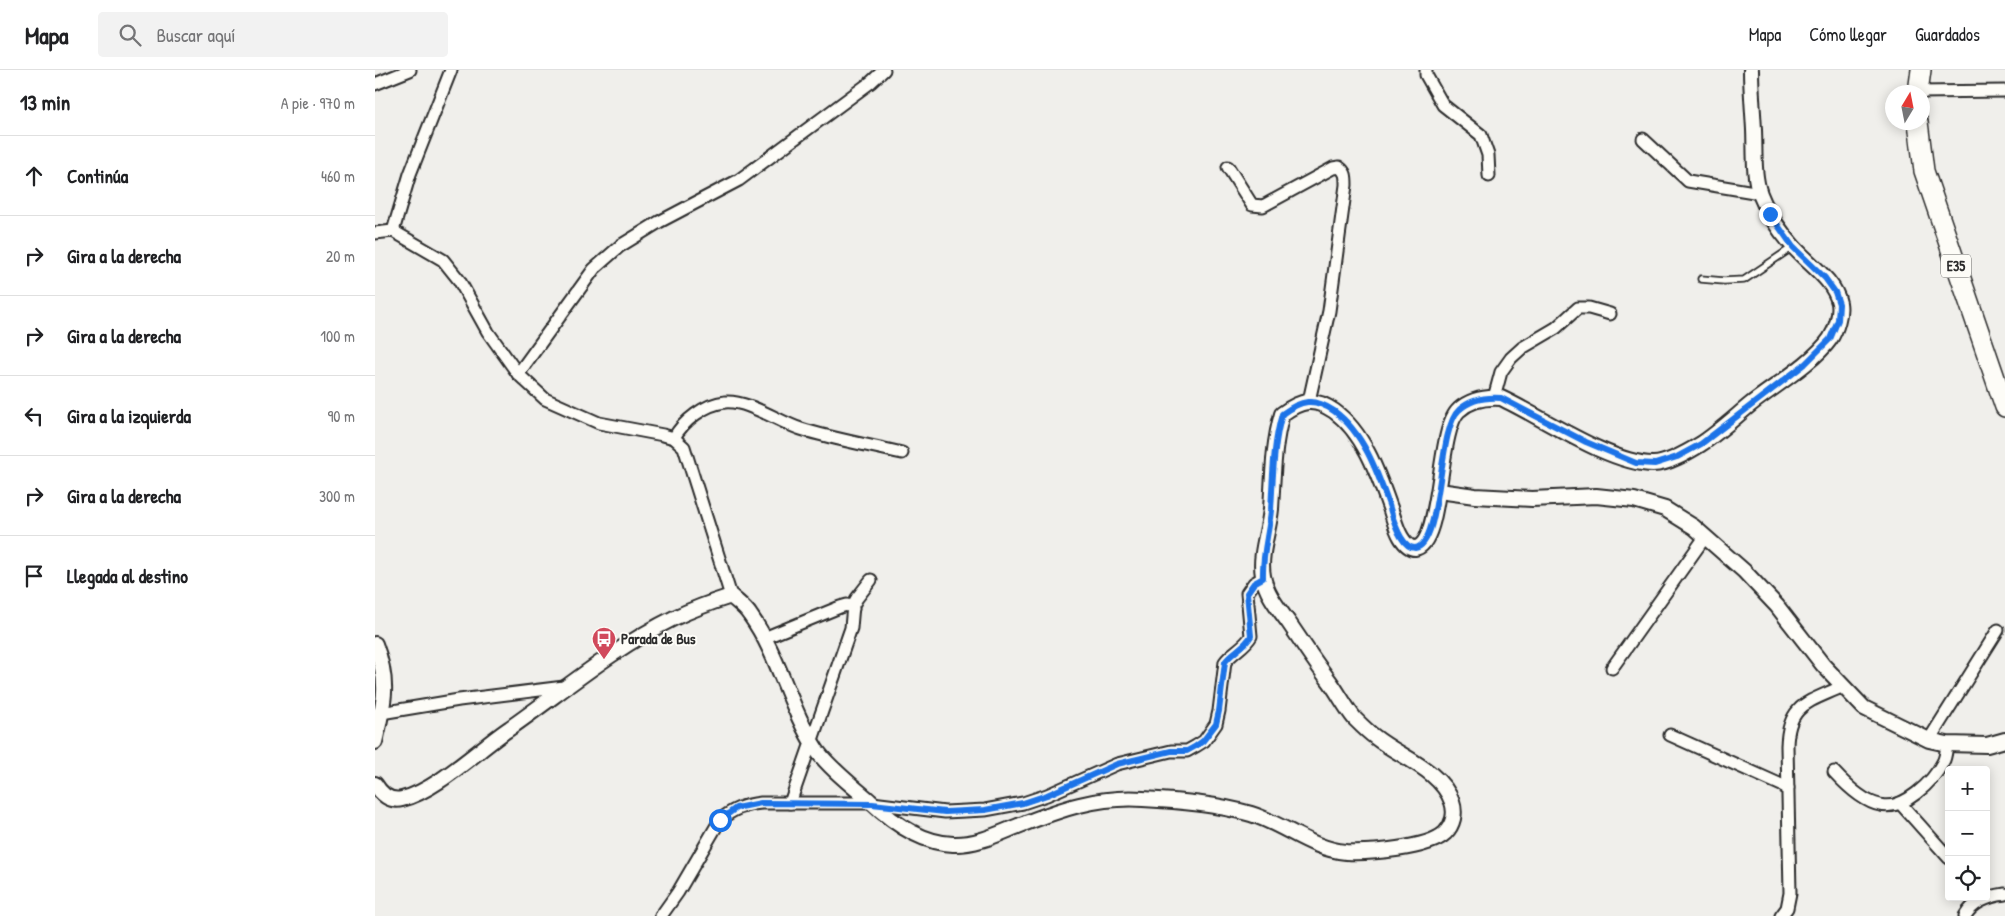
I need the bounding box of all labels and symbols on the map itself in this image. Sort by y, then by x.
north arrow [1885,85,1930,130]
route end [1759,203,1782,226]
road number: E35 [1941,255,1971,278]
bus stop icon: Parada de Bus [591,626,617,660]
place label: Parada de Bus [621,628,696,649]
route start [709,809,732,832]

